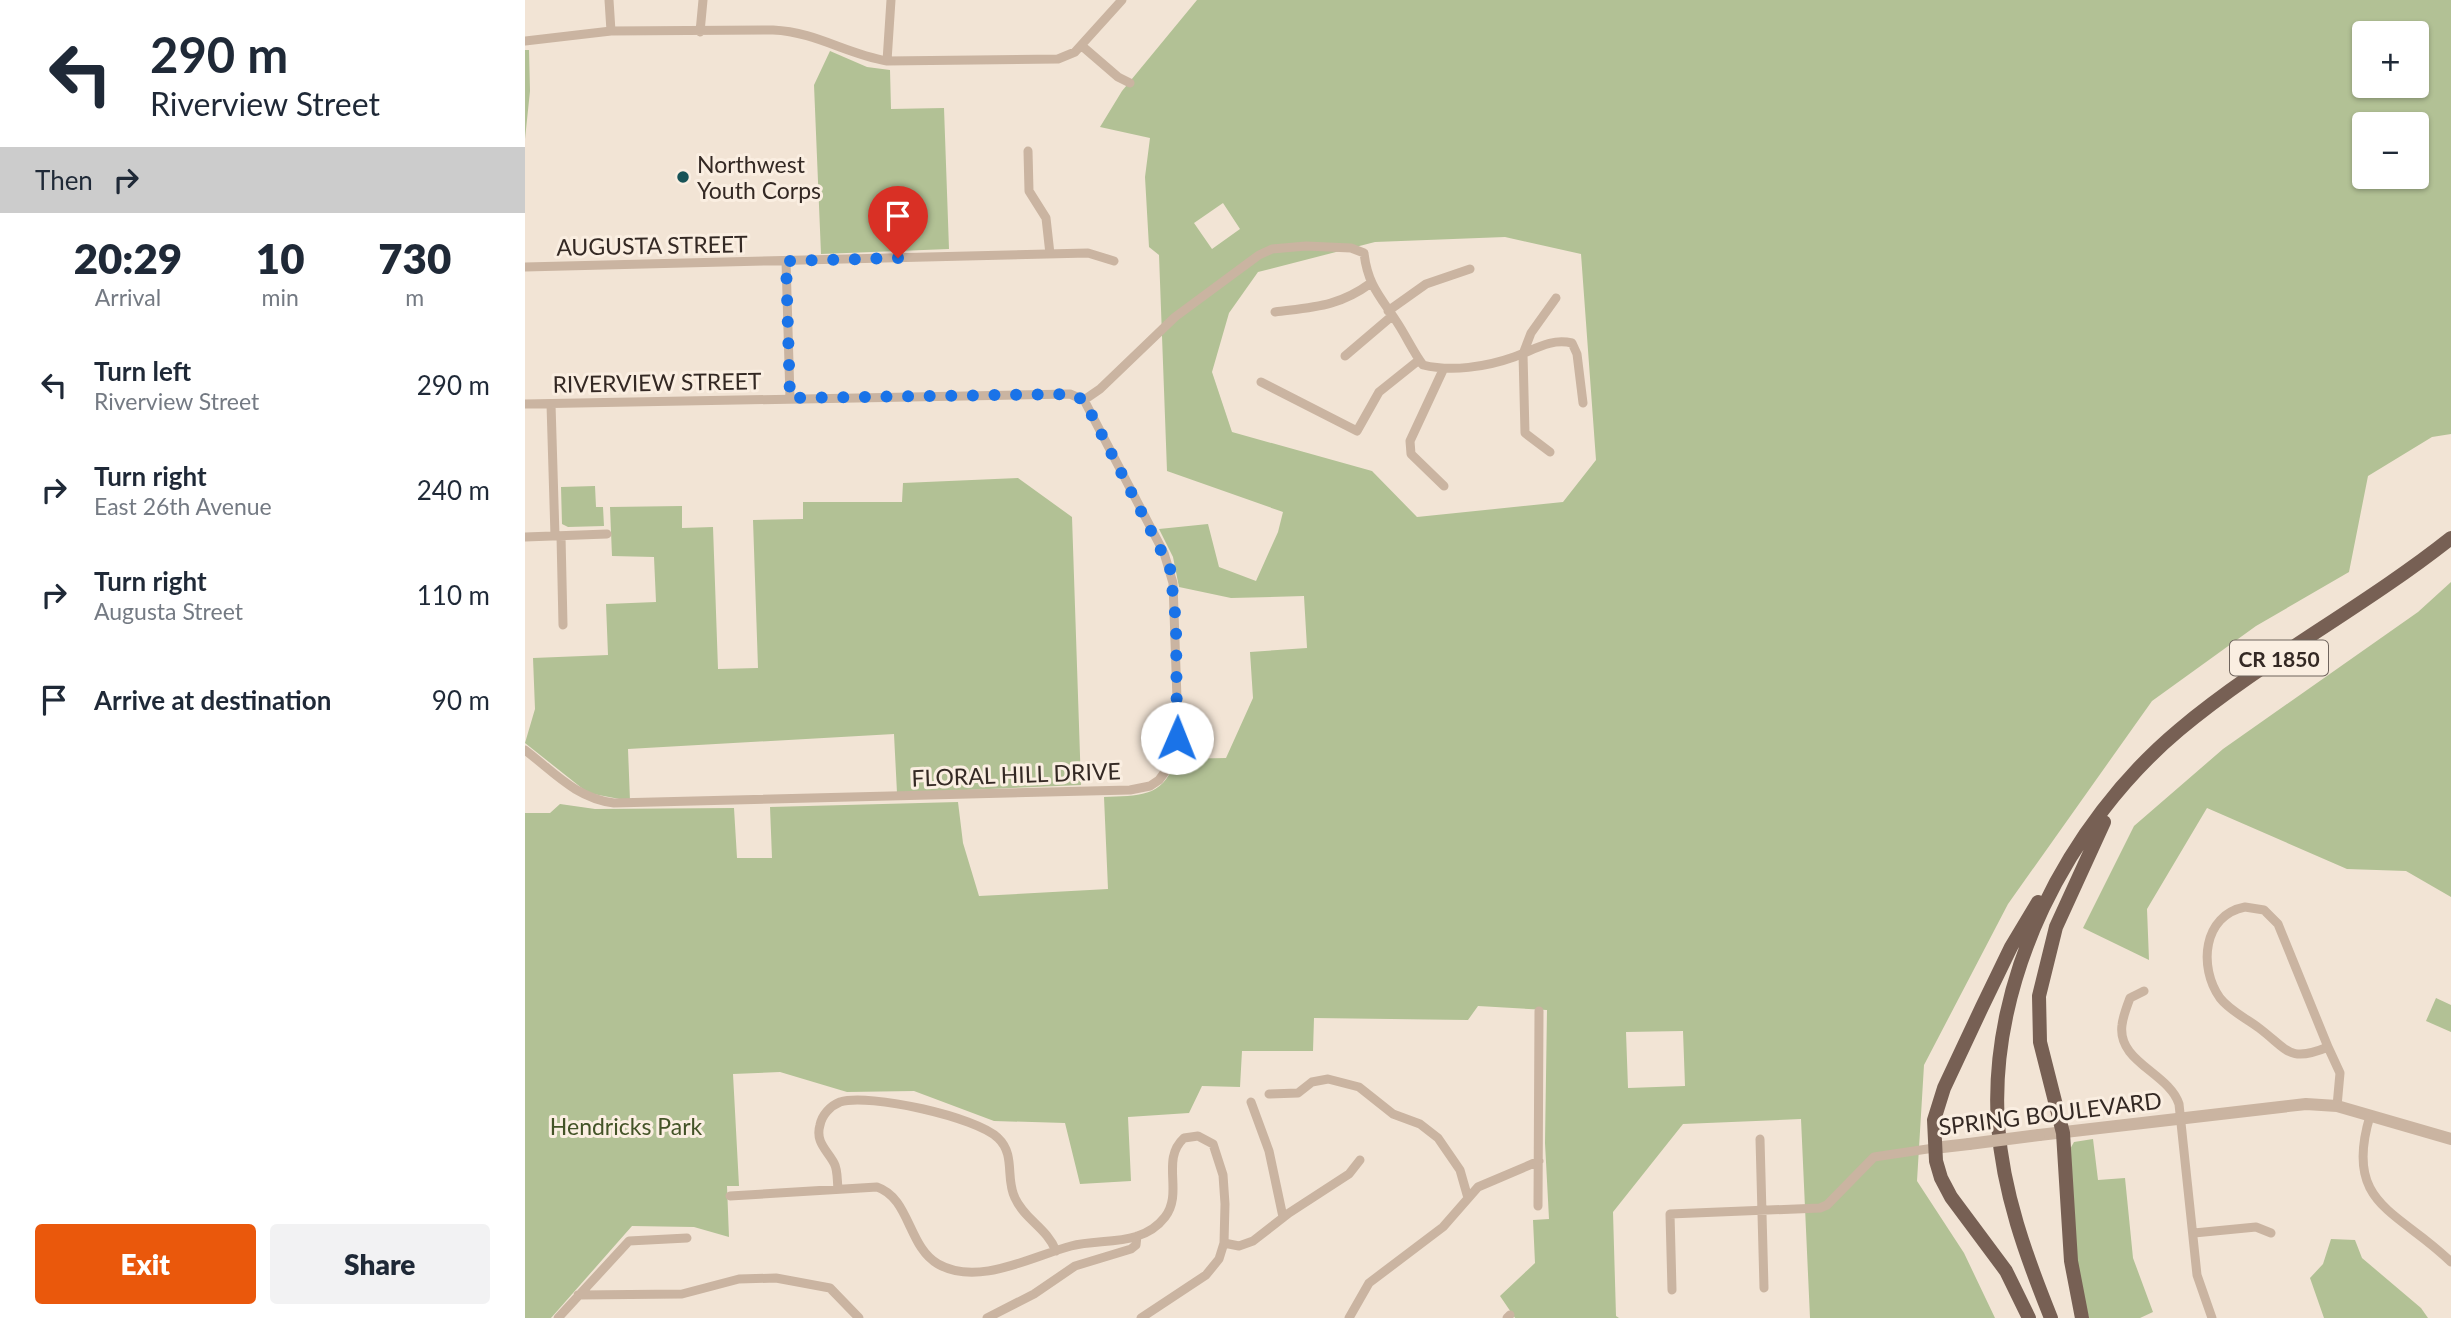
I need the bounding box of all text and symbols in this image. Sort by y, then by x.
map controls [2352,21,2429,189]
button: + [2352,21,2429,98]
text: 290 m [150,25,288,83]
icon: left [35,28,126,119]
text: Riverview Street [150,84,380,123]
button: − [2352,112,2429,189]
place label: Northwest Youth Corps [697,150,821,204]
icon: right [107,161,145,199]
text: Then [35,164,93,196]
marker: Northwest Youth Corps [675,169,691,185]
pin [868,186,928,258]
icon: arrive [879,197,917,235]
street label: AUGUSTA STREET [556,229,748,261]
text: 20:29 [74,233,182,283]
text: 10 [256,233,305,283]
text: 730 [378,233,451,283]
text: Arrival [95,283,161,311]
text: min [262,283,299,311]
text: m [405,283,424,311]
text: Turn left [94,355,191,387]
icon: left [35,366,73,404]
street label: RIVERVIEW STREET [552,366,762,398]
text: 290 m [417,369,490,401]
text: Riverview Street [94,387,259,415]
text: Turn right [94,460,207,492]
icon: right [35,471,73,509]
text: 240 m [417,474,490,506]
text: East 26th Avenue [94,492,272,520]
text: Turn right [94,565,207,597]
icon: right [35,576,73,614]
text: 110 m [417,579,490,611]
text: Augusta Street [94,597,243,625]
road number: CR 1850 [2230,640,2328,676]
icon: arrive [35,681,73,719]
text: Arrive at destination [94,684,331,716]
text: 90 m [432,684,490,716]
position arrow [1140,701,1214,775]
street label: FLORAL HILL DRIVE [911,756,1121,792]
street label: SPRING BOULEVARD [1937,1085,2163,1141]
park label: Hendricks Park [550,1112,703,1140]
button: Exit [35,1224,256,1304]
button: Share [270,1224,490,1304]

